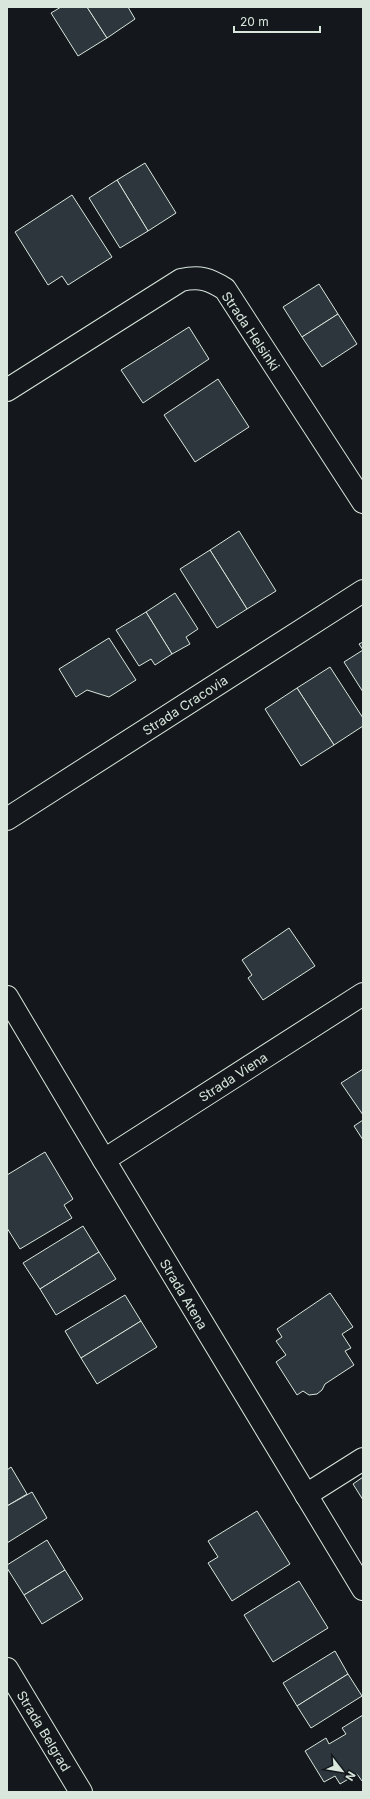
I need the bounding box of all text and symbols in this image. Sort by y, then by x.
scale bar [234,8,320,34]
text: 20 m [240,14,269,29]
street label: Strada Helsinki [219,288,283,374]
street label: Strada Cracovia [139,672,231,738]
street label: Strada Viena [196,1049,270,1105]
street label: Strada Atena [157,1256,211,1332]
street label: Strada Belgrad [14,1688,74,1774]
north arrow [322,1751,362,1791]
text: N [342,1769,359,1783]

